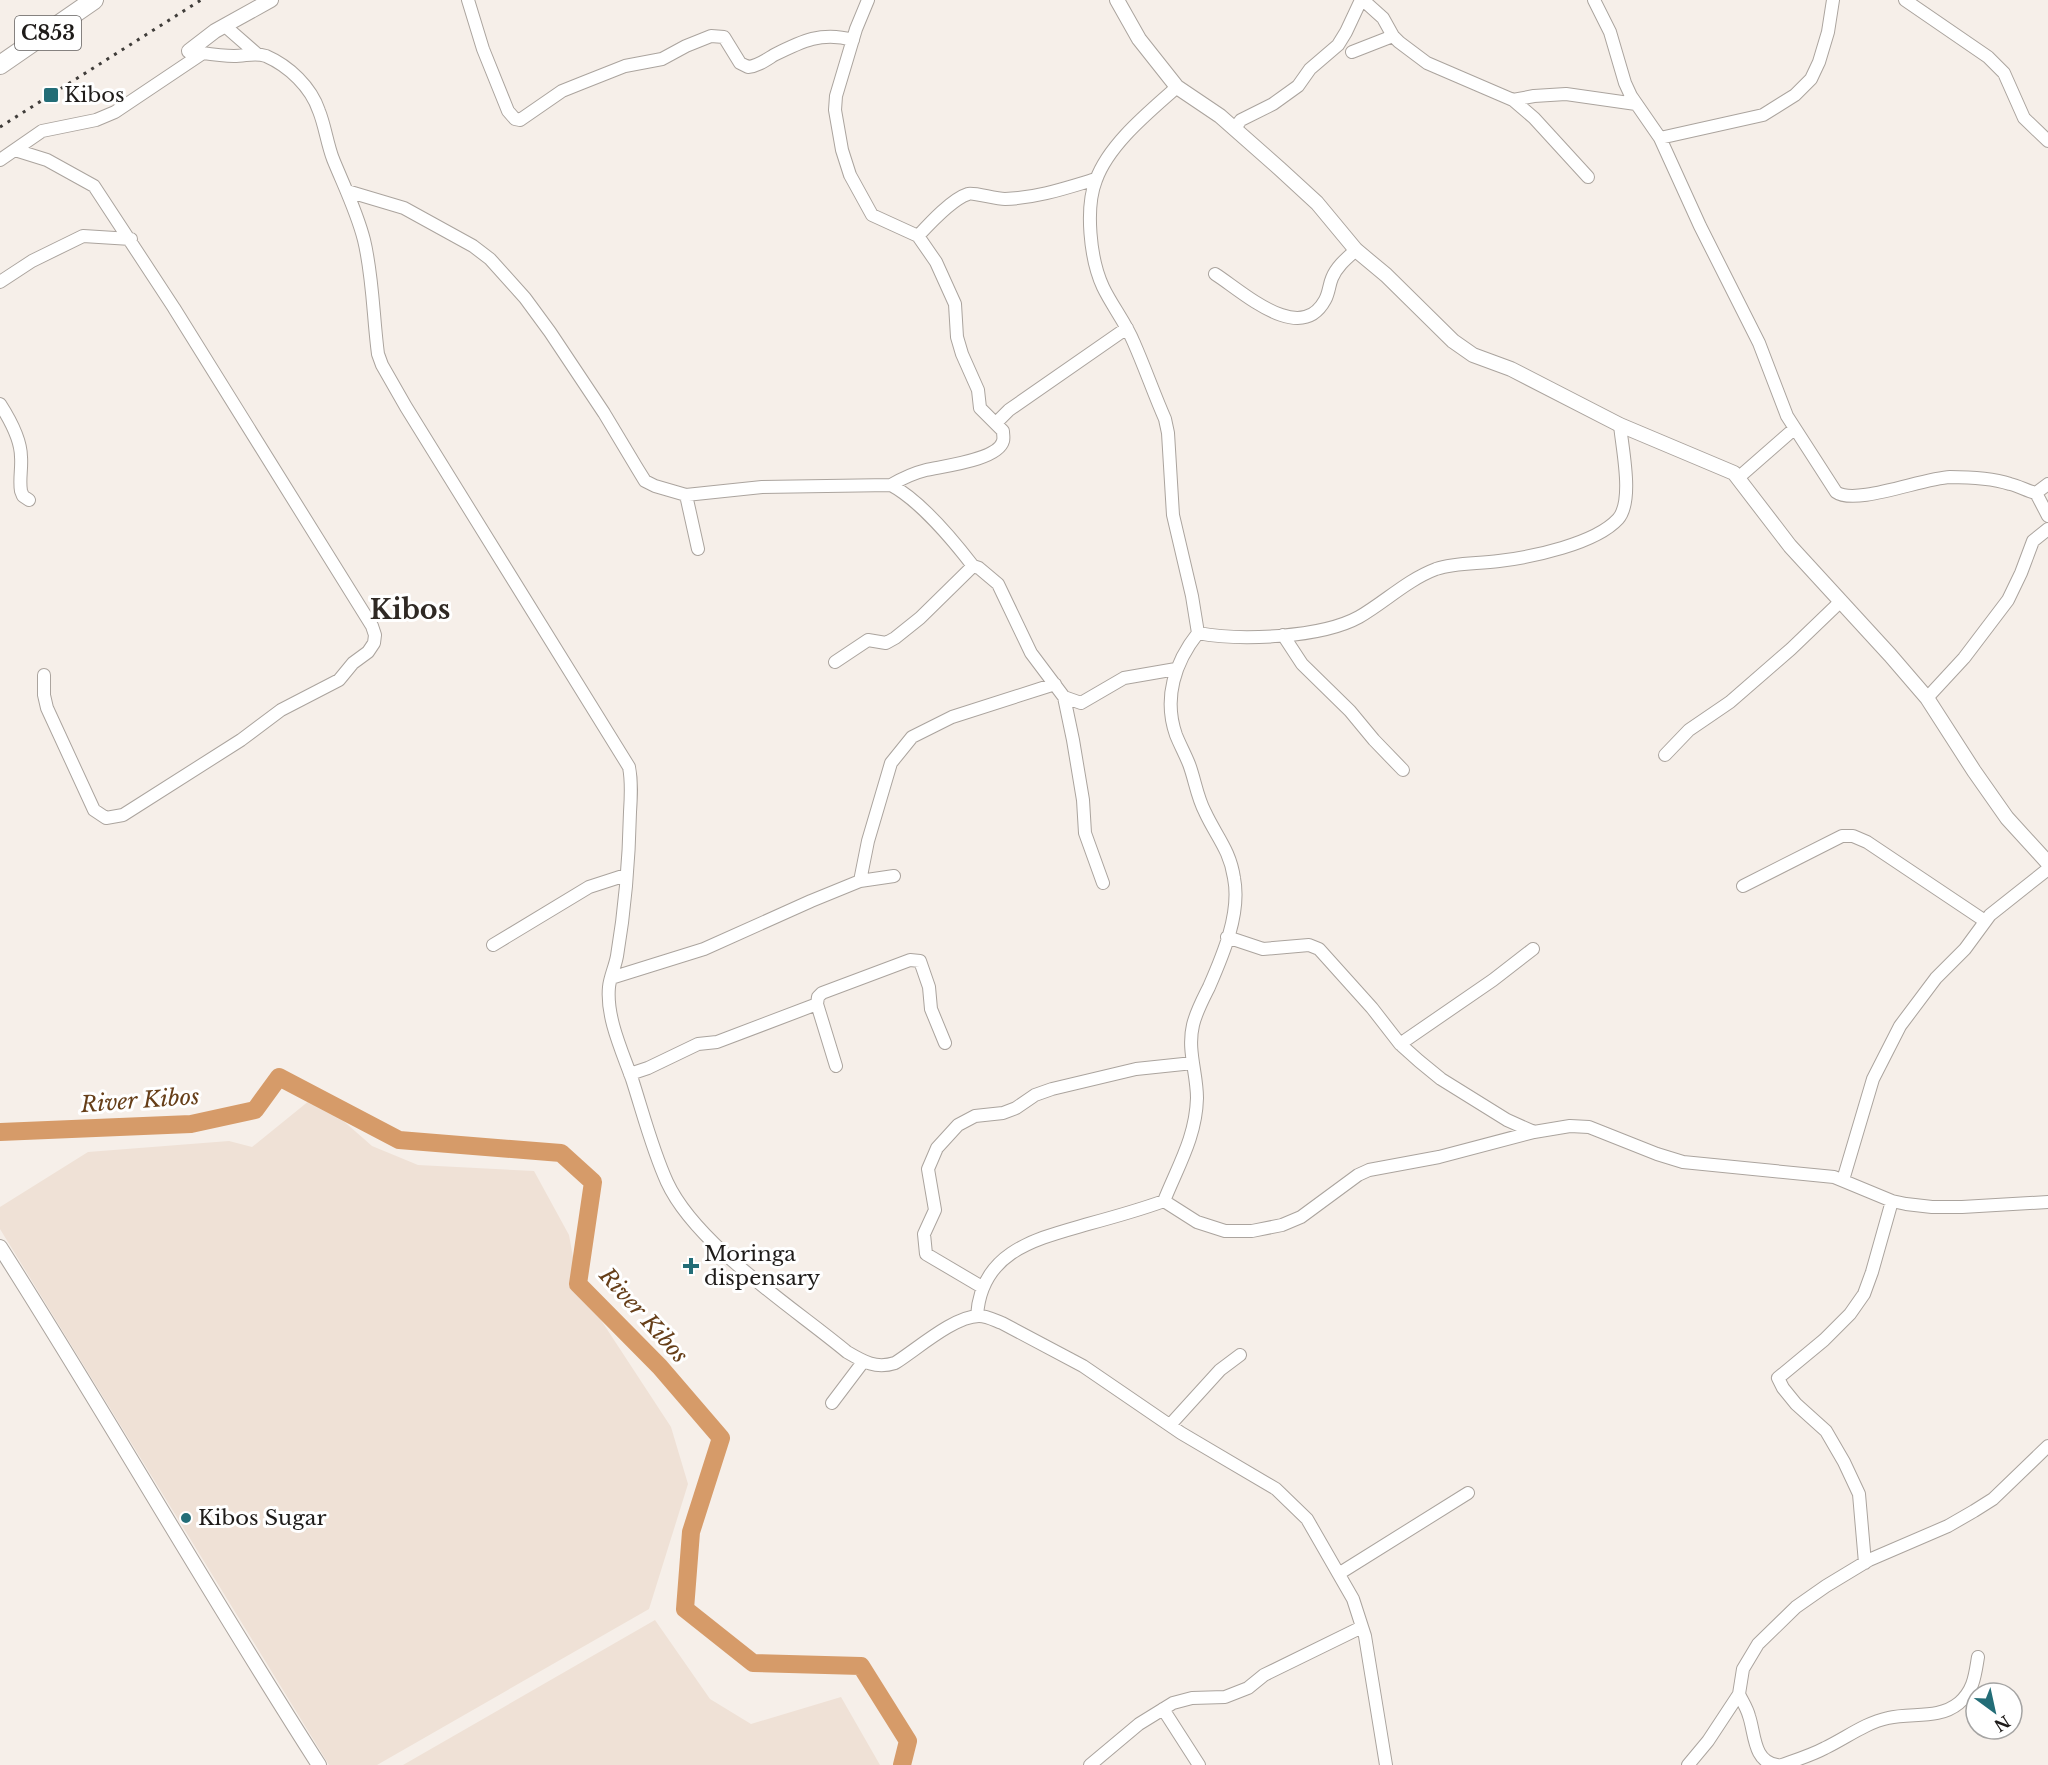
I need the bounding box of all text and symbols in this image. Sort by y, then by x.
road number: C853 [15,16,81,50]
place label: Kibos [64,82,125,108]
marker: Kibos [42,86,60,104]
district label: Kibos [370,593,450,626]
water label: River Kibos [79,1083,200,1118]
place label: Moringa dispensary [704,1241,821,1291]
marker: Moringa dispensary [682,1257,700,1275]
water label: River Kibos [593,1261,693,1369]
place label: Kibos Sugar [198,1505,326,1531]
marker: Kibos Sugar [179,1511,193,1525]
north arrow [1964,1681,2024,1741]
text: N [1990,1711,2014,1736]

